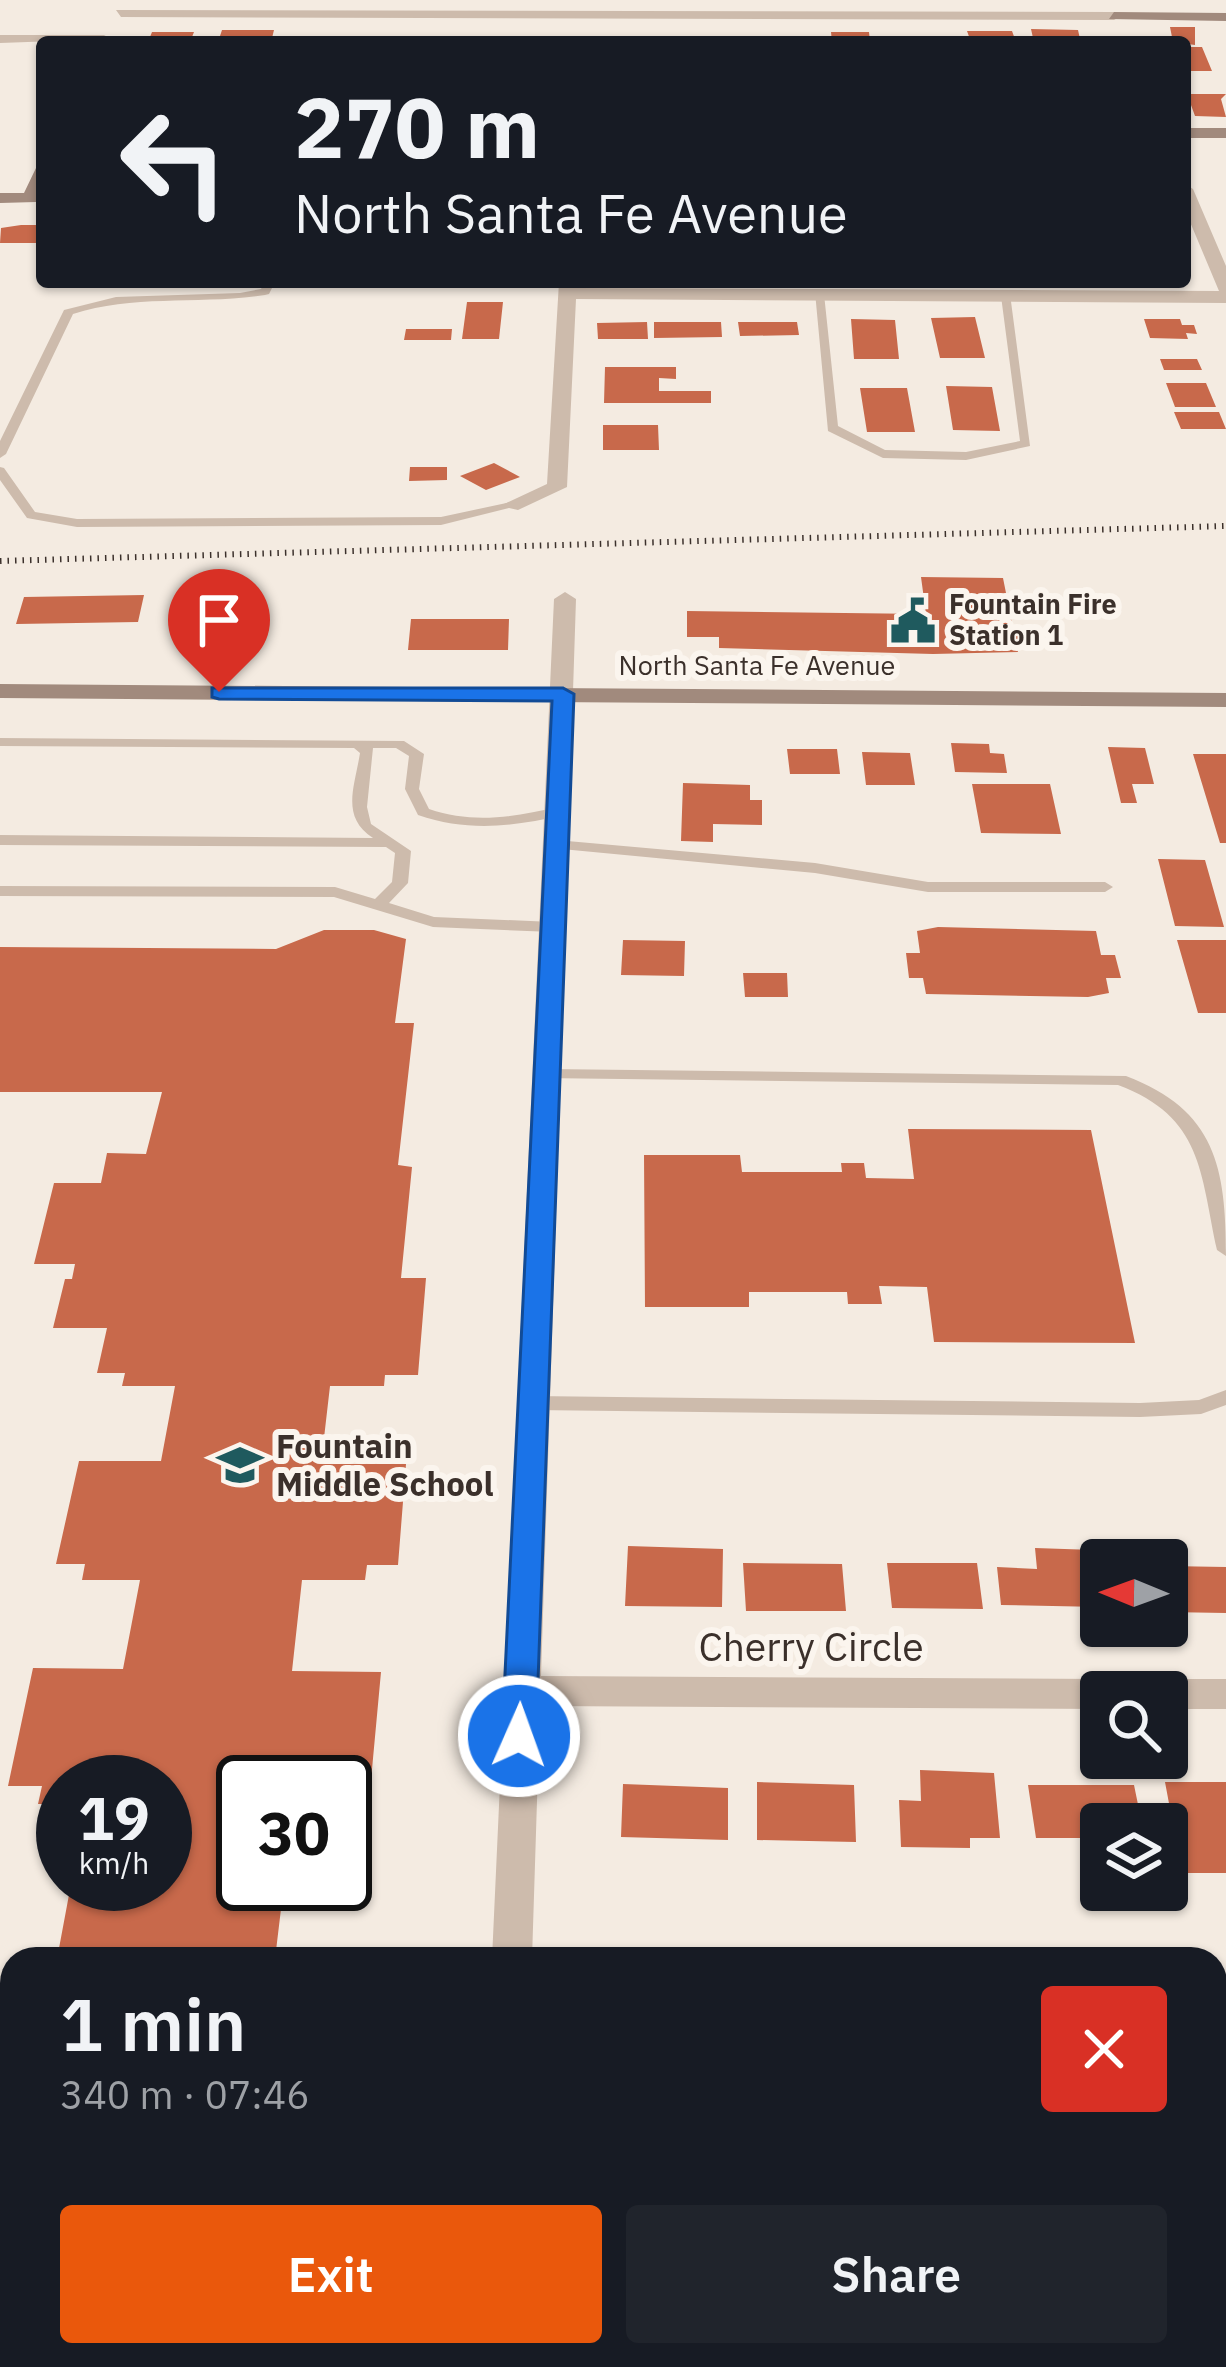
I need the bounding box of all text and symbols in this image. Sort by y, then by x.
text: 270 m [294,72,540,181]
icon: left [96,84,252,240]
text: North Santa Fe Avenue [294,178,848,248]
pin [168,569,270,692]
place label: Fountain Fire Station 1 [949,586,1117,652]
icon: arrive [186,587,252,653]
public building icon: Fountain Fire Station 1 [888,596,938,646]
street label: North Santa Fe Avenue [619,647,895,682]
place label: Fountain Middle School [276,1424,493,1505]
school or university icon: Fountain Middle School [215,1440,265,1490]
north arrow [1080,1539,1188,1647]
map controls [1080,1539,1188,1911]
street label: Cherry Circle [698,1621,924,1672]
button: search [1080,1671,1188,1779]
position arrow [456,1673,582,1799]
speed limit sign: 30 [216,1755,372,1911]
text: 19 [78,1778,150,1857]
button: layers [1080,1803,1188,1911]
text: km/h [79,1843,149,1882]
text: 1 min [60,1977,246,2071]
button: close [1041,1986,1167,2112]
text: 340 m · 07:46 [60,2069,310,2120]
button: Exit [60,2205,602,2343]
button: Share [626,2205,1167,2343]

